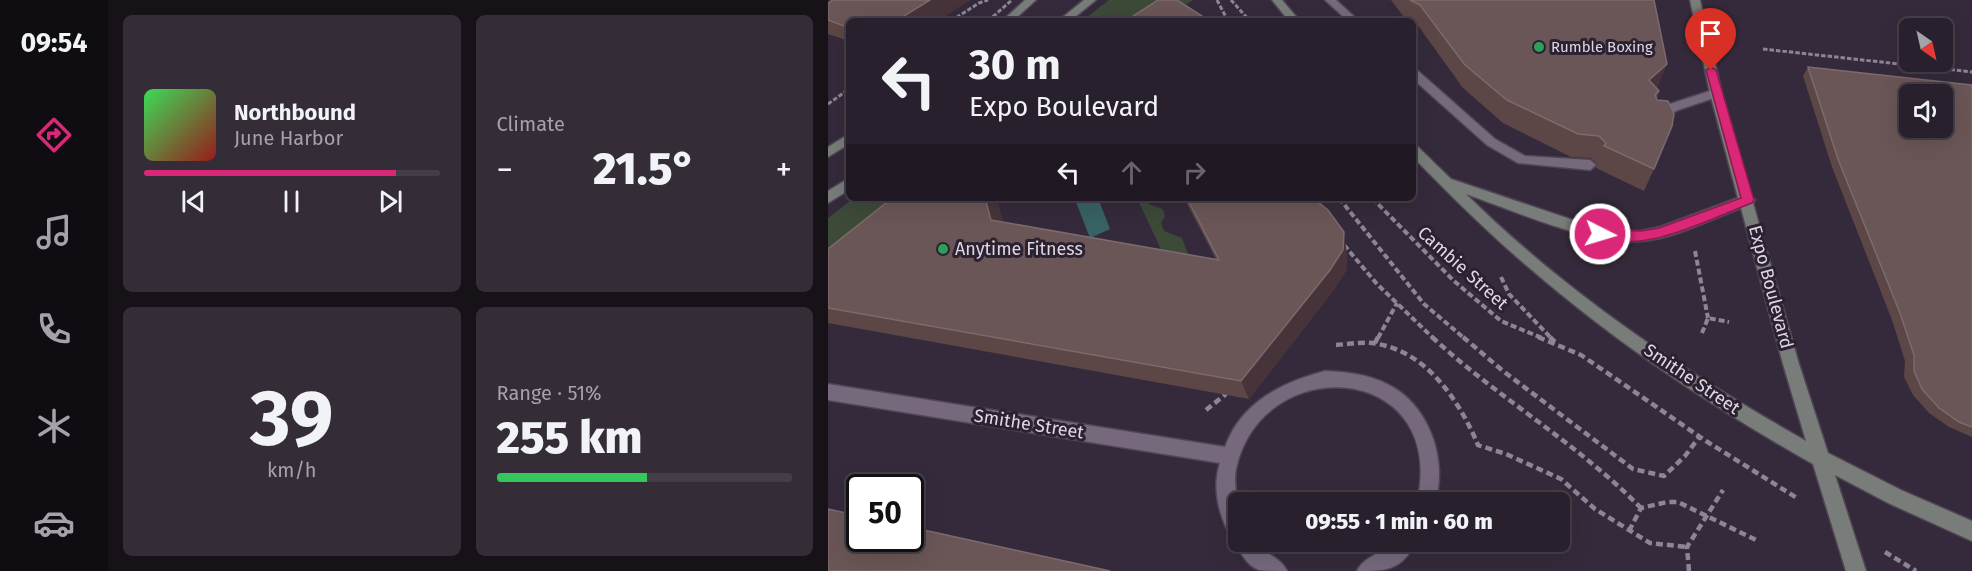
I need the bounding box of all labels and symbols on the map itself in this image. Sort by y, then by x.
pin [1685,8,1736,70]
north arrow [1899,18,1953,72]
place label: Rumble Boxing [1551,38,1653,56]
marker: Rumble Boxing [1532,40,1546,54]
position arrow [1568,202,1632,266]
street label: Cambie Street [1413,222,1513,315]
street label: Expo Boulevard [1744,223,1798,351]
place label: Anytime Fitness [955,238,1083,260]
marker: Anytime Fitness [936,242,950,256]
street label: Smithe Street [1640,339,1744,419]
street label: Smithe Street [973,404,1086,444]
speed limit sign: 50 [846,474,924,552]

